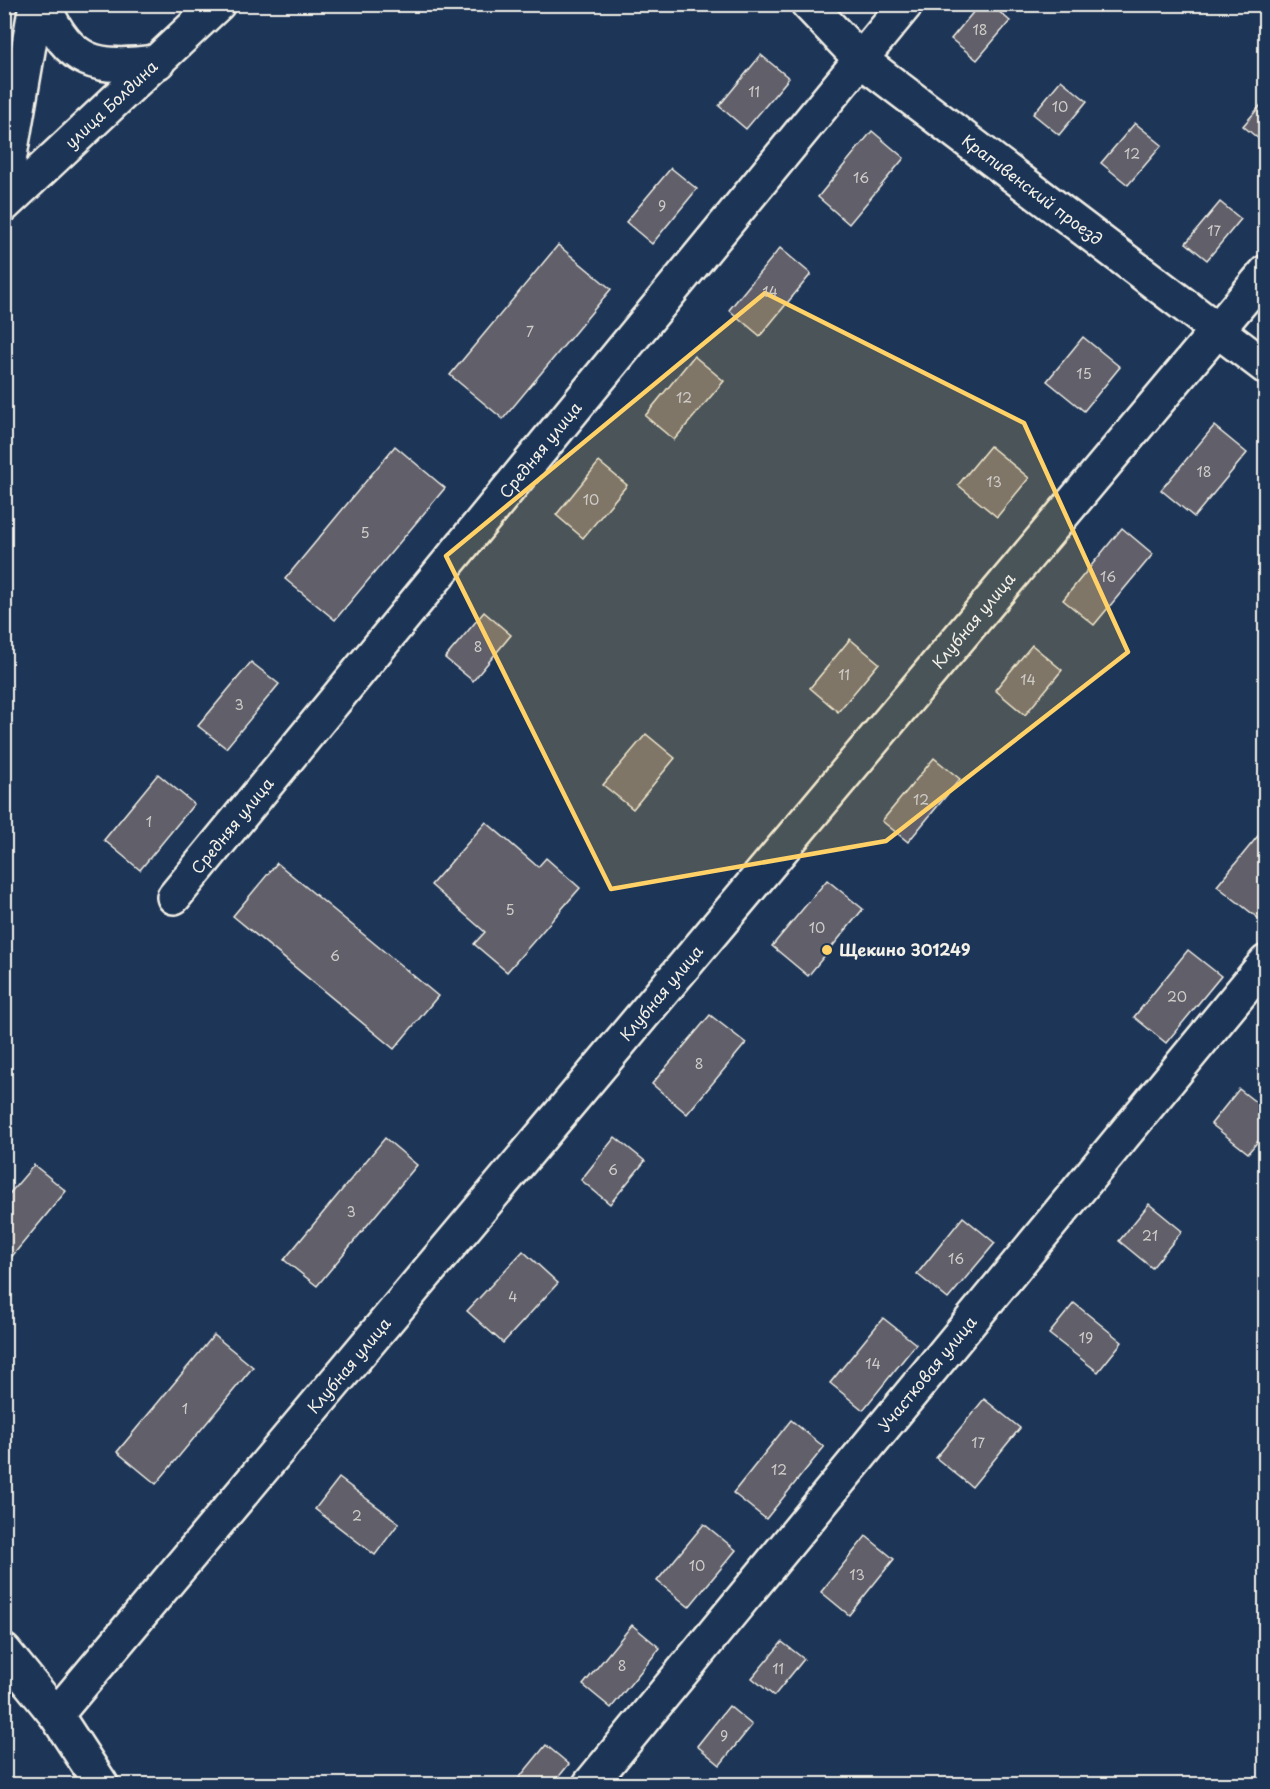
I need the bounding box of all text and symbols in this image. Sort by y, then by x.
house number: 18 [972,19,988,40]
street label: улица Болдина [59,54,162,153]
house number: 11 [748,81,760,102]
house number: 10 [1052,96,1068,117]
street label: Крапивенский проезд [958,128,1108,250]
house number: 12 [1124,143,1140,164]
house number: 16 [853,167,869,188]
house number: 9 [658,195,666,216]
house number: 17 [1207,220,1221,241]
house number: 14 [762,281,778,302]
house number: 7 [526,321,534,342]
house number: 15 [1076,363,1092,384]
house number: 12 [676,387,692,408]
street label: Средняя улица [493,396,587,503]
house number: 18 [1196,461,1212,482]
house number: 13 [986,471,1002,492]
house number: 10 [583,489,599,510]
house number: 5 [360,522,370,543]
house number: 16 [1100,566,1116,587]
street label: Клубная улица [925,567,1020,673]
house number: 8 [474,636,482,657]
house number: 11 [838,664,850,685]
house number: 14 [1020,669,1036,690]
house number: 3 [234,694,244,715]
street label: Средняя улица [185,772,278,879]
house number: 12 [913,789,929,810]
house number: 1 [146,811,152,832]
house number: 5 [505,899,515,920]
house number: 10 [809,917,825,938]
place label: Щекино 301249 [839,937,970,961]
street label: Клубная улица [613,939,708,1046]
marker: Щекино 301249 [820,943,834,957]
house number: 6 [330,945,340,966]
house number: 20 [1167,986,1187,1007]
house number: 8 [695,1053,703,1074]
house number: 6 [608,1159,618,1180]
house number: 3 [346,1201,356,1222]
house number: 21 [1142,1225,1158,1246]
house number: 16 [948,1248,964,1269]
house number: 4 [508,1286,518,1307]
street label: Участковая улица [872,1310,981,1436]
street label: Клубная улица [301,1312,396,1418]
house number: 19 [1079,1327,1093,1348]
house number: 14 [865,1353,881,1374]
house number: 1 [182,1398,188,1419]
house number: 17 [971,1432,985,1453]
house number: 12 [771,1459,787,1480]
house number: 2 [352,1505,362,1526]
house number: 10 [689,1555,705,1576]
house number: 13 [849,1564,865,1585]
house number: 8 [618,1655,626,1676]
house number: 11 [772,1658,784,1679]
house number: 9 [720,1725,728,1746]

